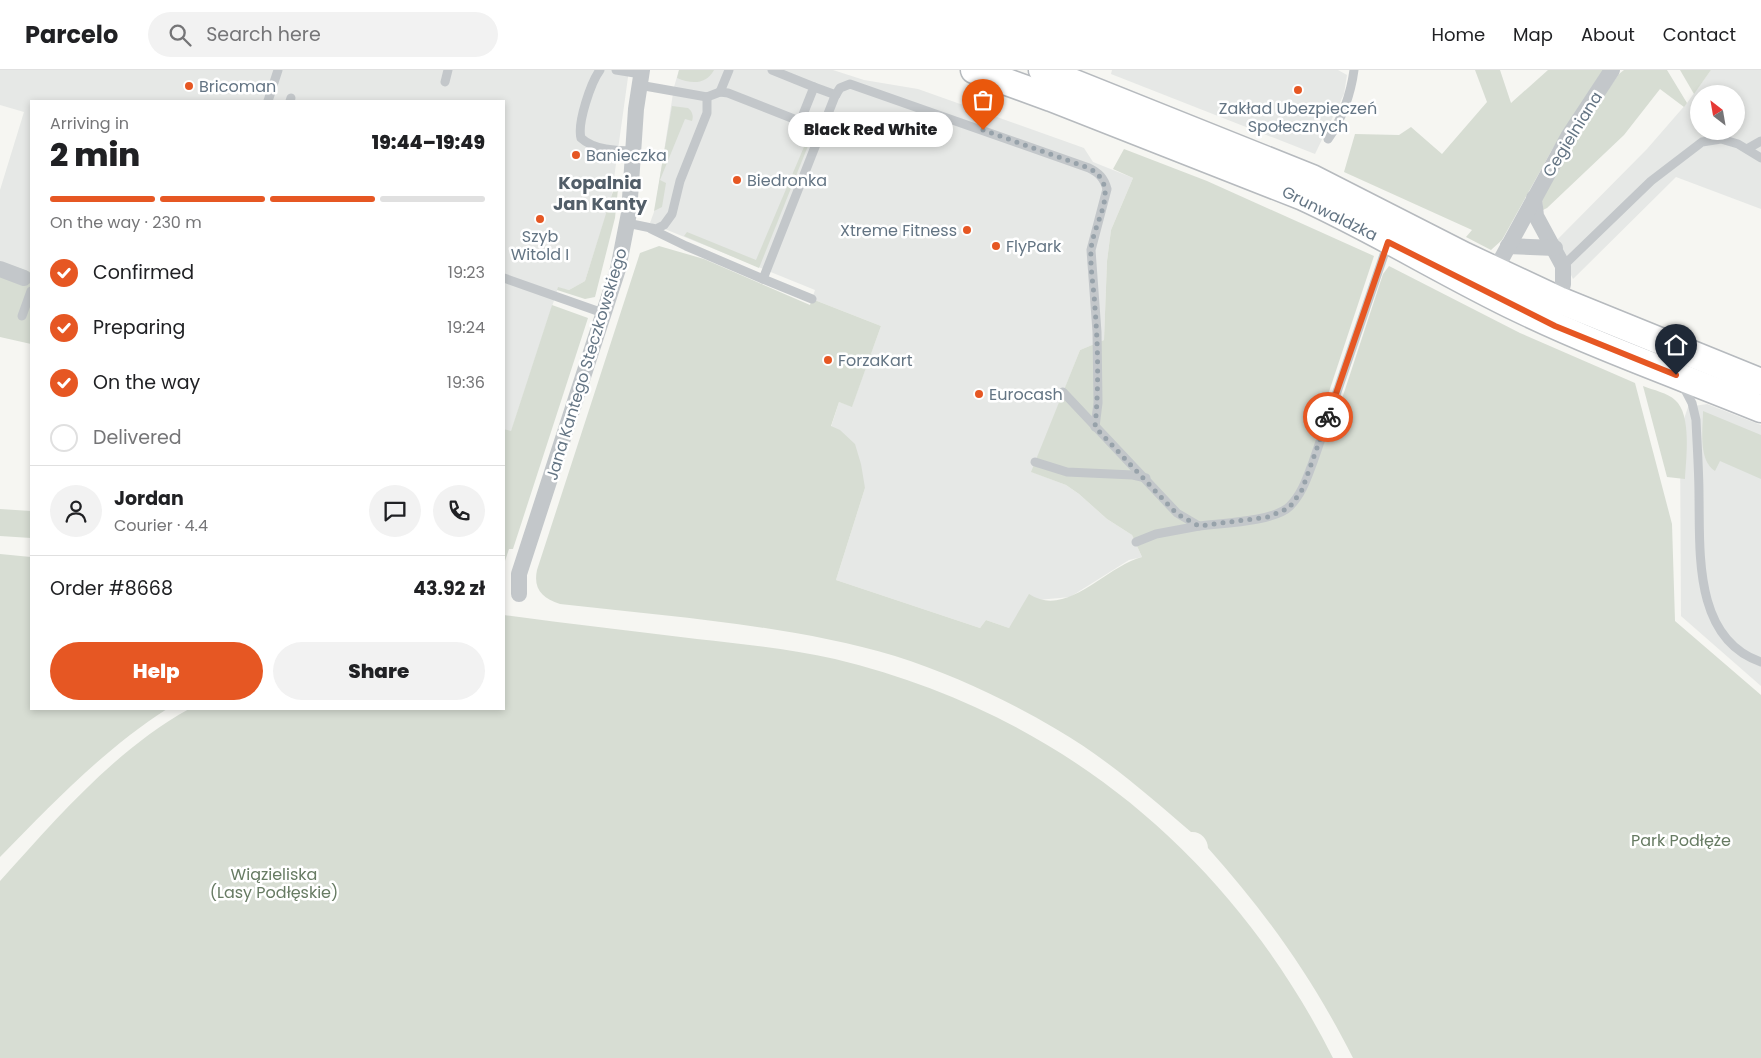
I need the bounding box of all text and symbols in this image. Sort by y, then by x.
search box [148,12,498,57]
text: Parcelo [25,18,118,51]
icon: search [166,21,194,49]
text: Search here [206,21,321,48]
text: Home [1431,22,1485,47]
text: Map [1513,22,1553,47]
text: About [1581,22,1635,47]
text: Contact [1663,22,1736,47]
place label: Bricoman [199,75,276,98]
pin [962,79,1004,130]
marker: Bricoman [183,80,195,92]
marker: Zakład Ubezpieczeń Społecznych [1292,84,1304,96]
north arrow [1690,85,1745,140]
map controls [1690,85,1745,140]
icon: bag [969,86,997,114]
street label: Cegielniana [1537,87,1608,181]
place label: Zakład Ubezpieczeń Społecznych [1219,97,1377,138]
text: Arriving in [50,112,129,135]
callout: Black Red White [788,112,953,148]
text: Black Red White [804,118,937,141]
text: 19:44–19:49 [372,129,485,156]
text: 2 min [50,132,140,177]
place label: Banieczka [586,144,667,167]
marker: Banieczka [570,149,582,161]
place label: Biedronka [747,169,827,192]
district label: Kopalnia Jan Kanty [553,170,648,216]
marker: Biedronka [731,174,743,186]
street label: Grunwaldzka [1278,180,1382,247]
text: On the way · 230 m [50,211,202,234]
marker: Szyb Witold I [534,213,546,225]
place label: Xtreme Fitness [840,219,957,242]
marker: Xtreme Fitness [961,224,973,236]
place label: Szyb Witold I [511,225,569,266]
place label: FlyPark [1006,235,1062,258]
marker: FlyPark [990,240,1002,252]
street label: Jana Kantego Steczkowskiego [540,245,633,483]
icon: check [50,259,78,287]
text: Confirmed [93,259,194,286]
text: 19:23 [448,261,485,284]
icon: check [50,314,78,342]
text: Preparing [93,314,185,341]
text: 19:24 [447,316,485,339]
pin [1655,324,1697,375]
icon: home [1662,331,1690,359]
place label: ForzaKart [838,349,913,372]
marker: ForzaKart [822,354,834,366]
icon: check [50,369,78,397]
text: On the way [93,369,200,396]
text: 19:36 [447,371,485,394]
place label: Eurocash [989,383,1063,406]
marker: Eurocash [973,388,985,400]
courier [1303,392,1353,442]
icon: bike [1314,403,1342,431]
text: Delivered [93,424,182,451]
button: person [50,485,102,537]
text: Jordan [114,485,184,512]
button: chat [369,485,421,537]
button: phone [433,485,485,537]
text: Courier · 4.4 [114,514,208,537]
text: Order #8668 [50,575,173,602]
text: 43.92 zł [413,575,485,602]
button: Help [50,642,263,700]
button: Share [273,642,485,700]
park label: Park Podłęże [1631,829,1731,852]
park label: Wiązieliska (Lasy Podłęskie) [210,863,338,904]

